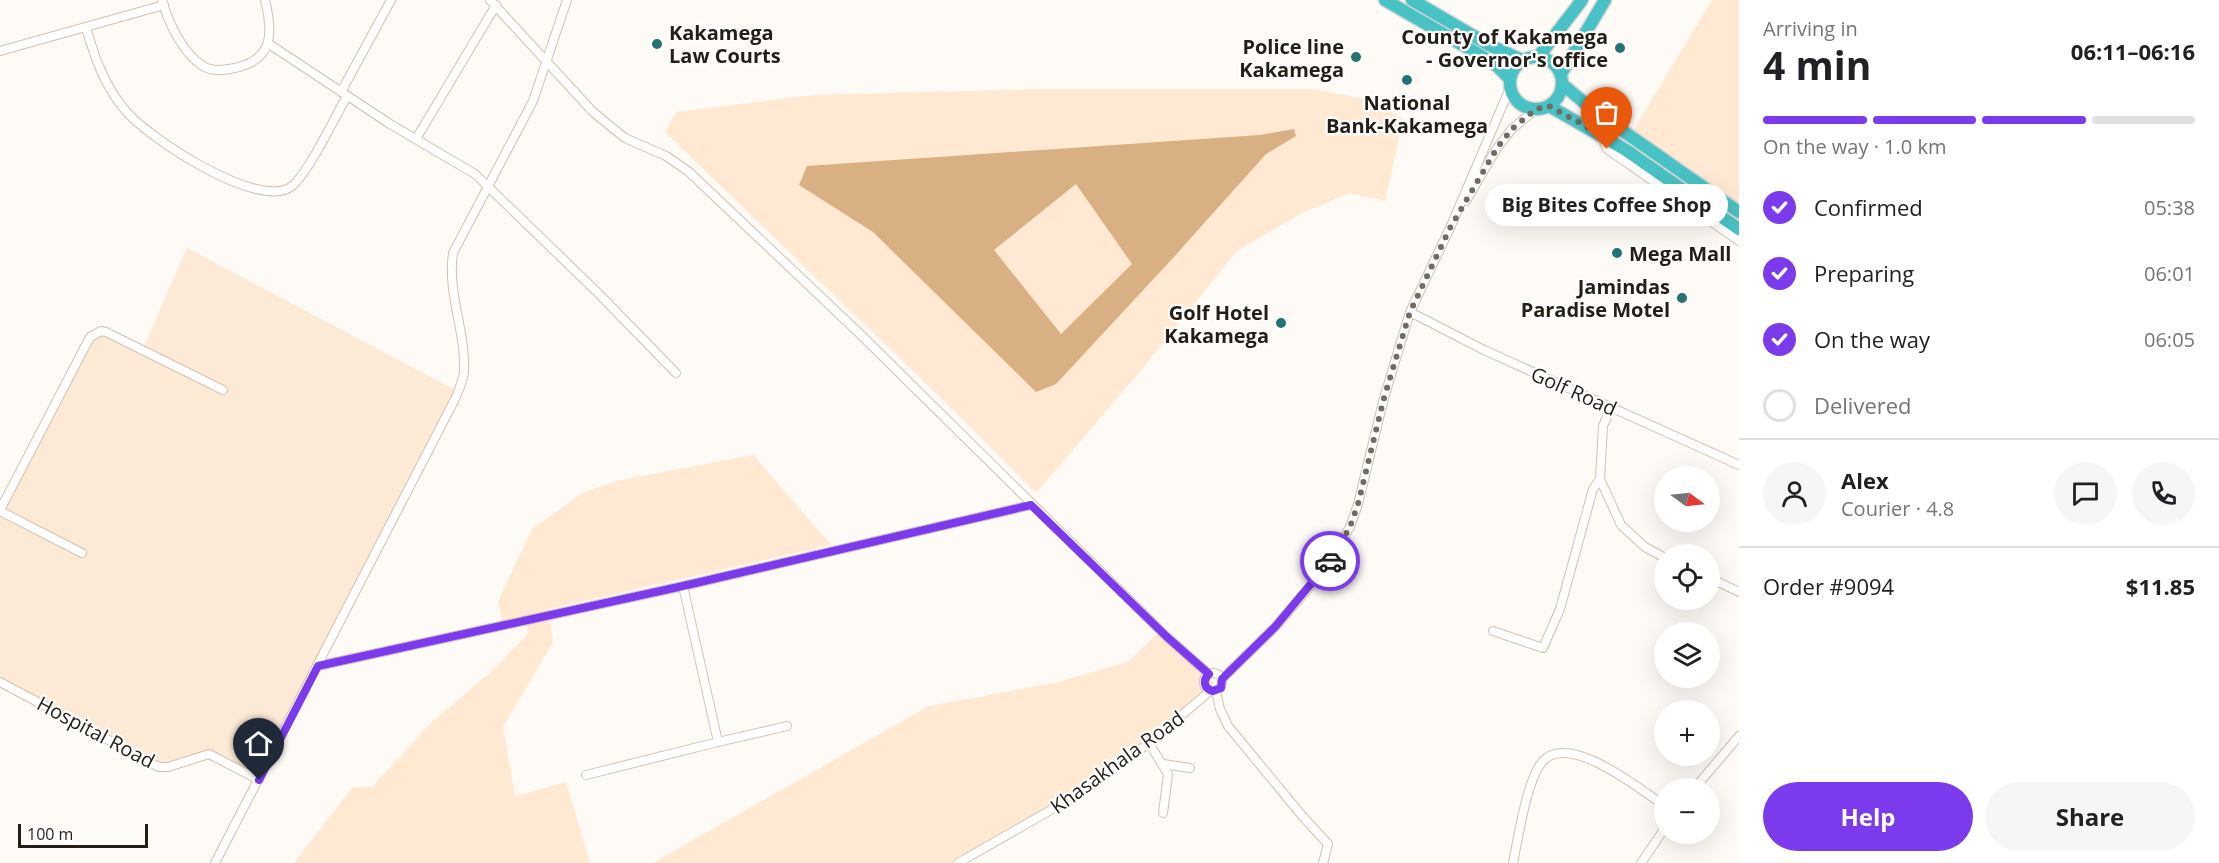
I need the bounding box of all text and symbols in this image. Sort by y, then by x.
text: Arriving in [1763,15,1858,42]
place label: Kakamega Law Courts [669,19,781,69]
place label: County of Kakamega - Governor's office [1401,23,1608,73]
place label: Police line Kakamega [1239,33,1344,83]
text: 06:11–06:16 [2071,36,2195,66]
marker: Kakamega Law Courts [650,37,664,51]
text: 4 min [1763,38,1871,91]
marker: County of Kakamega - Governor's office [1613,41,1627,55]
marker: Police line Kakamega [1349,50,1363,64]
marker: National Bank-Kakamega [1400,73,1414,87]
pin [1581,87,1632,149]
place label: National Bank-Kakamega [1326,89,1488,139]
icon: bag [1590,96,1623,129]
text: On the way · 1.0 km [1763,133,1946,160]
callout: Big Bites Coffee Shop [1486,185,1728,227]
text: Big Bites Coffee Shop [1502,191,1711,218]
icon: check [1763,191,1796,224]
text: Confirmed [1814,192,1923,222]
text: 05:38 [2144,194,2195,221]
place label: Mega Mall [1629,240,1731,267]
marker: Mega Mall [1610,246,1624,260]
icon: check [1763,257,1796,290]
text: Preparing [1814,258,1914,288]
text: 06:01 [2144,260,2195,287]
place label: Jamindas Paradise Motel [1521,273,1670,323]
marker: Jamindas Paradise Motel [1675,291,1689,305]
place label: Golf Hotel Kakamega [1164,299,1269,349]
marker: Golf Hotel Kakamega [1274,316,1288,330]
icon: check [1763,323,1796,356]
text: On the way [1814,324,1930,354]
text: 06:05 [2144,326,2195,353]
street label: Golf Road [1527,360,1621,422]
text: Delivered [1814,390,1912,420]
button: person [1763,462,1826,525]
button: chat [2054,462,2117,525]
button: phone [2132,462,2195,525]
text: Alex [1841,465,1889,495]
north arrow [1654,466,1720,532]
map controls [1654,466,1720,844]
text: Courier · 4.8 [1841,495,1954,522]
courier [1300,531,1360,591]
button: locate [1654,544,1720,610]
icon: car [1314,545,1347,578]
text: Order #9094 [1763,571,1894,601]
text: $11.85 [2126,571,2195,601]
button: layers [1654,622,1720,688]
street label: Hospital Road [32,690,160,774]
button: + [1654,700,1720,766]
street label: Khasakhala Road [1045,704,1189,820]
pin [233,718,284,780]
icon: home [242,727,275,760]
button: − [1654,778,1720,844]
button: Help [1763,782,1973,851]
button: Share [1985,782,2195,851]
scale bar [18,821,148,848]
text: 100 m [27,823,73,845]

